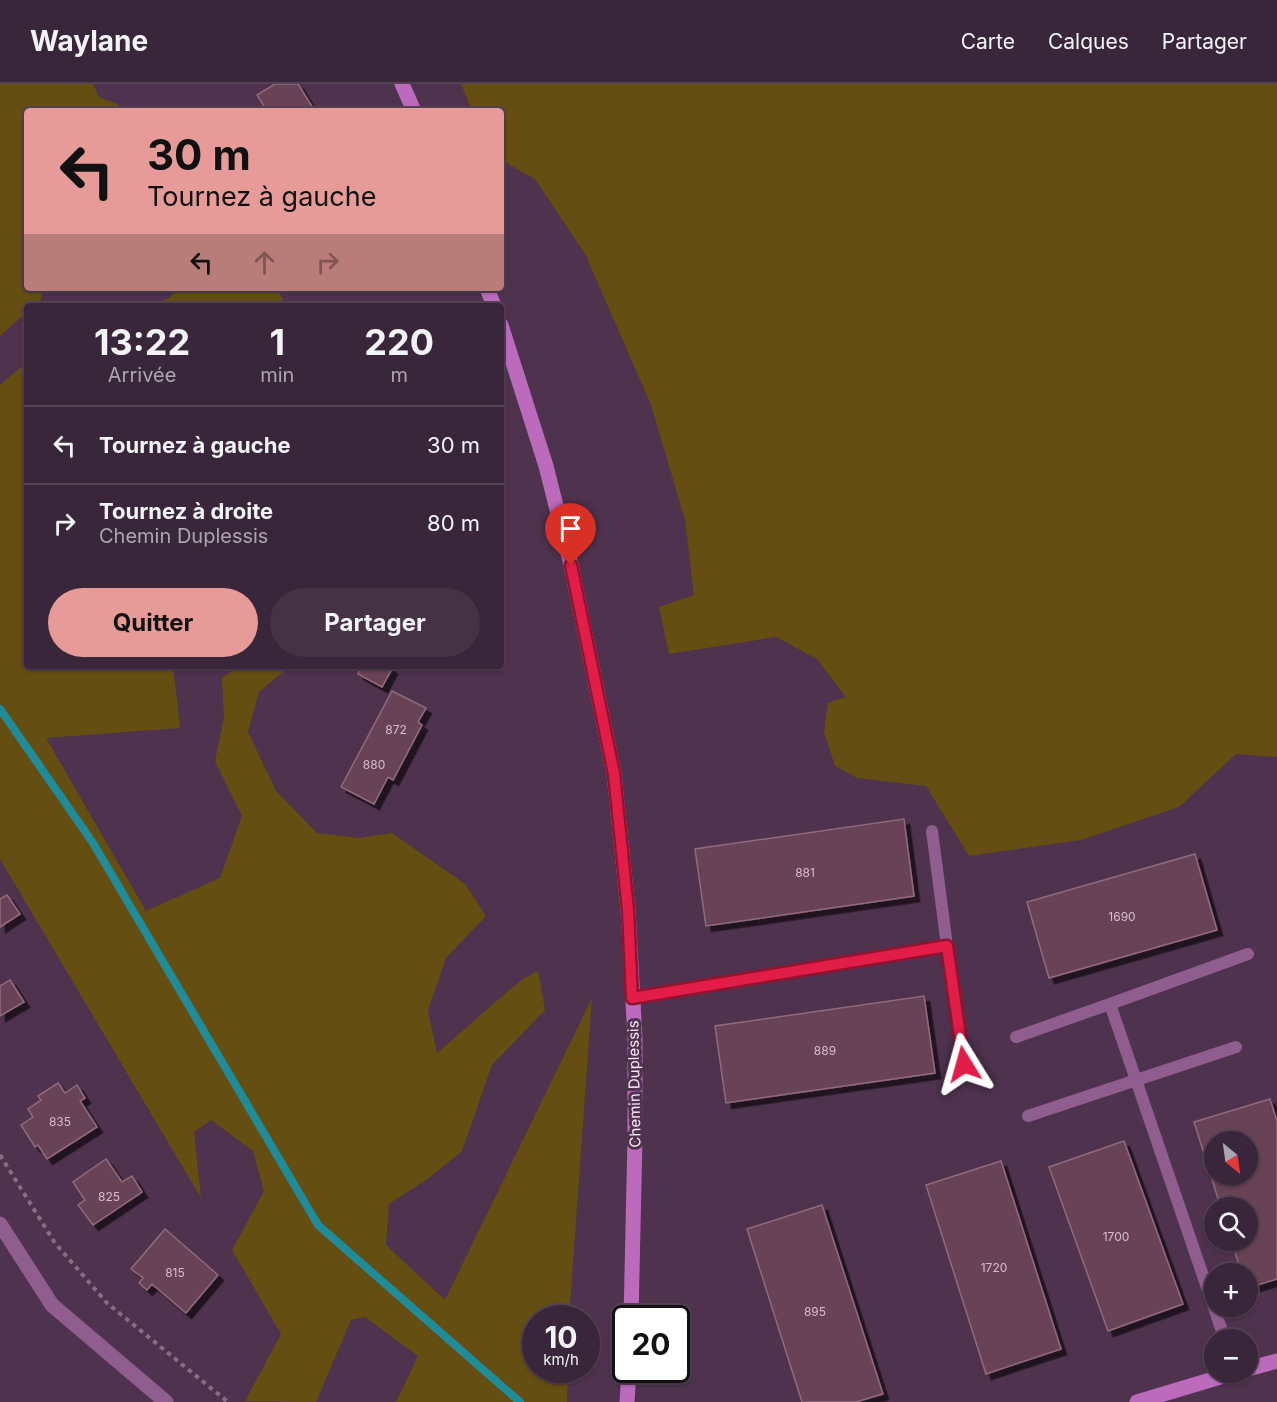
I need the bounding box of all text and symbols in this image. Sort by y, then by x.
text: Waylane [30,24,148,58]
text: Carte [961,29,1015,54]
text: Calques [1048,29,1129,54]
text: Partager [1162,29,1247,54]
text: 30 m [147,129,251,180]
icon: left [48,132,126,210]
text: Tournez à gauche [147,180,376,213]
icon: left [185,246,218,279]
icon: ahead [248,246,281,279]
icon: right [311,246,344,279]
text: 13:22 [94,320,190,364]
text: 1 [269,320,285,364]
text: 220 [364,320,434,364]
text: Arrivée [108,363,176,387]
text: min [260,363,294,387]
text: m [390,363,408,387]
icon: left [48,429,81,462]
text: Tournez à gauche [99,432,291,458]
text: 30 m [427,432,480,458]
text: Tournez à droite [99,498,273,524]
pin [545,503,596,565]
icon: right [48,507,81,540]
text: 80 m [427,510,480,536]
icon: arrive [554,512,587,545]
text: Chemin Duplessis [99,524,268,548]
button: Quitter [48,588,258,657]
button: Partager [270,588,480,657]
house number: 872 [385,722,407,737]
house number: 880 [363,757,385,772]
house number: 881 [795,865,815,880]
house number: 1690 [1108,909,1136,924]
street label: Chemin Duplessis [623,1020,645,1148]
position arrow [932,1032,996,1096]
house number: 889 [814,1043,836,1058]
house number: 835 [49,1114,71,1129]
north arrow [1204,1131,1258,1185]
map controls [1204,1131,1258,1383]
house number: 825 [98,1189,120,1204]
button: search [1204,1197,1258,1251]
house number: 1700 [1103,1229,1129,1244]
house number: 1720 [981,1260,1007,1275]
button: + [1204,1263,1258,1317]
house number: 815 [165,1265,185,1280]
house number: 895 [804,1304,826,1319]
speed limit sign: 20 [612,1305,690,1383]
text: 10 [544,1319,578,1355]
button: − [1204,1329,1258,1383]
text: km/h [543,1350,579,1369]

